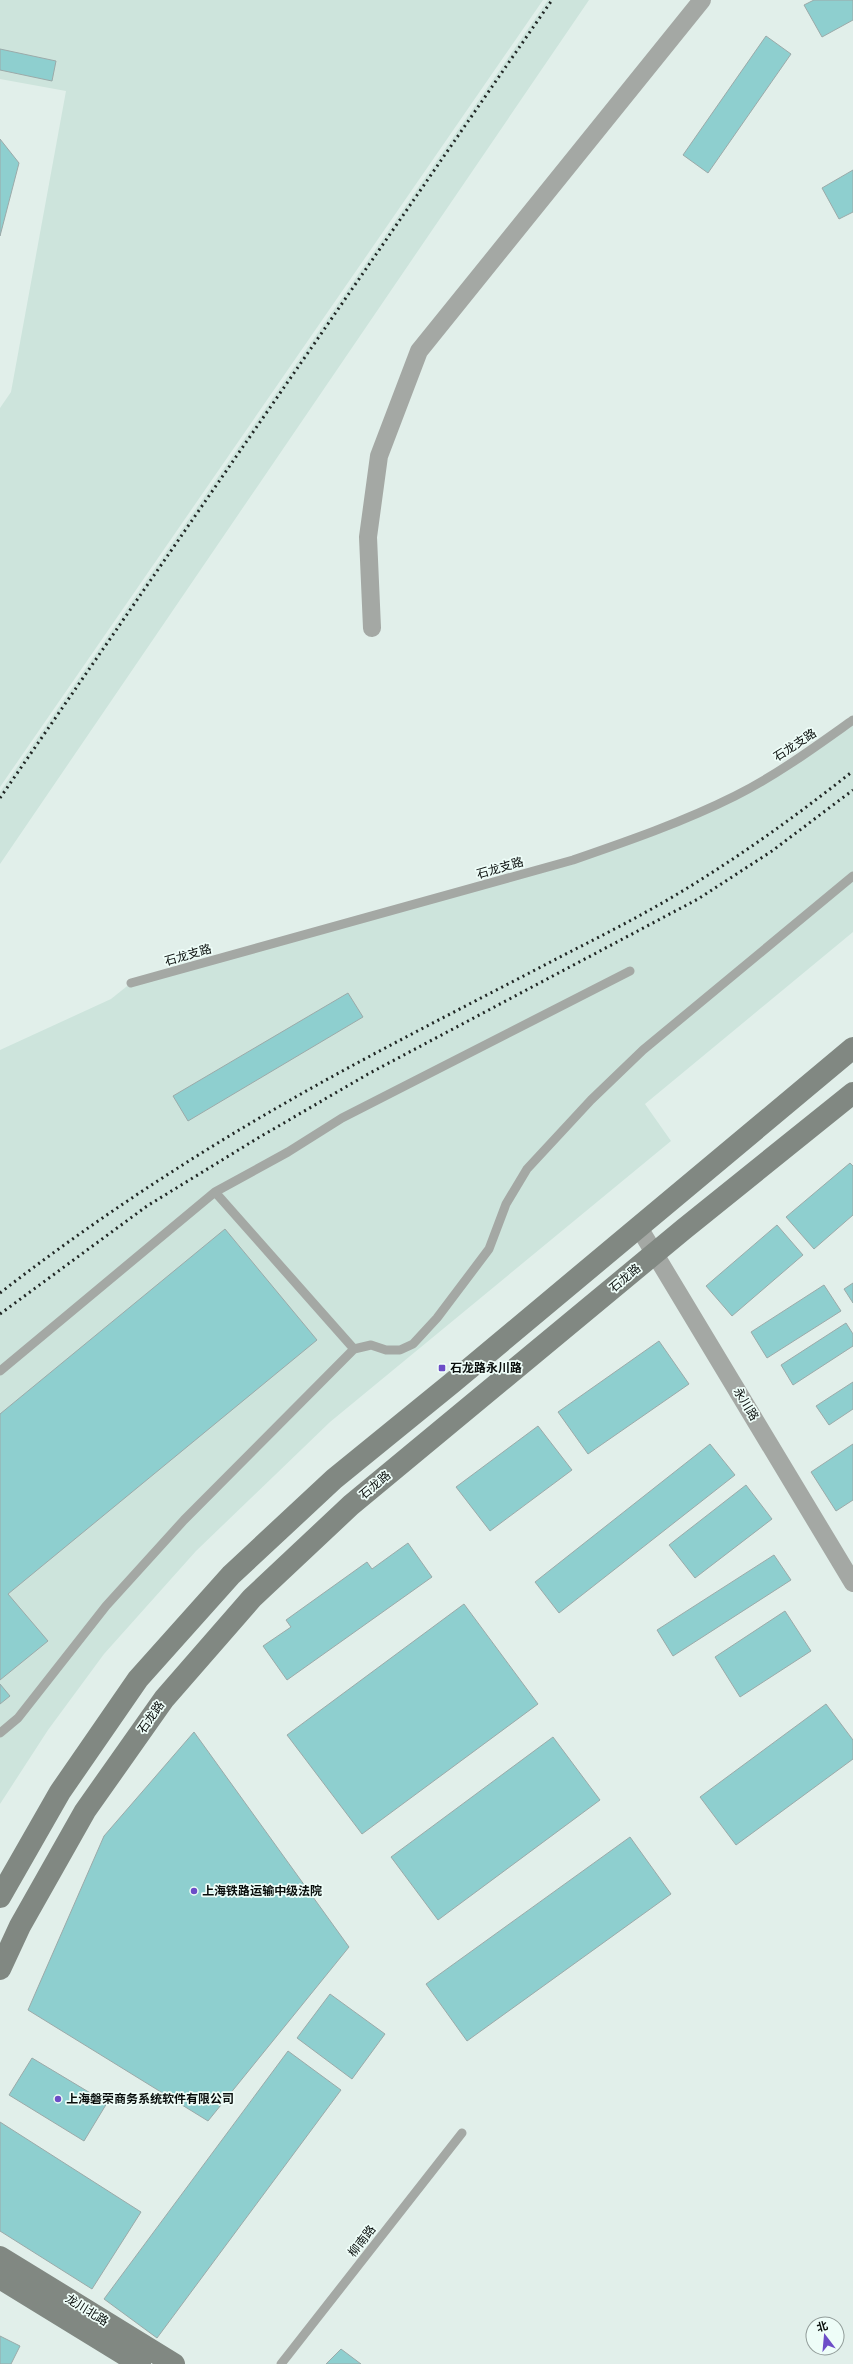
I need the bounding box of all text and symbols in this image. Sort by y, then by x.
street label: 石龙支路 [771,726,819,764]
street label: 石龙支路 [475,855,525,881]
street label: 石龙支路 [163,942,213,968]
street label: 石龙路 [607,1261,643,1295]
place label: 石龙路永川路 [450,1361,522,1375]
marker: 石龙路永川路 [437,1363,447,1373]
street label: 永川路 [731,1385,761,1423]
street label: 石龙路 [357,1468,393,1502]
street label: 石龙路 [135,1698,167,1736]
place label: 上海铁路运输中级法院 [202,1884,322,1898]
marker: 上海铁路运输中级法院 [189,1886,199,1896]
place label: 上海磐荣商务系统软件有限公司 [66,2092,234,2106]
marker: 上海磐荣商务系统软件有限公司 [53,2094,63,2104]
street label: 柳南路 [345,2223,379,2259]
street label: 龙川北路 [63,2291,111,2329]
north arrow [805,2316,845,2356]
text: 北 [815,2319,829,2334]

